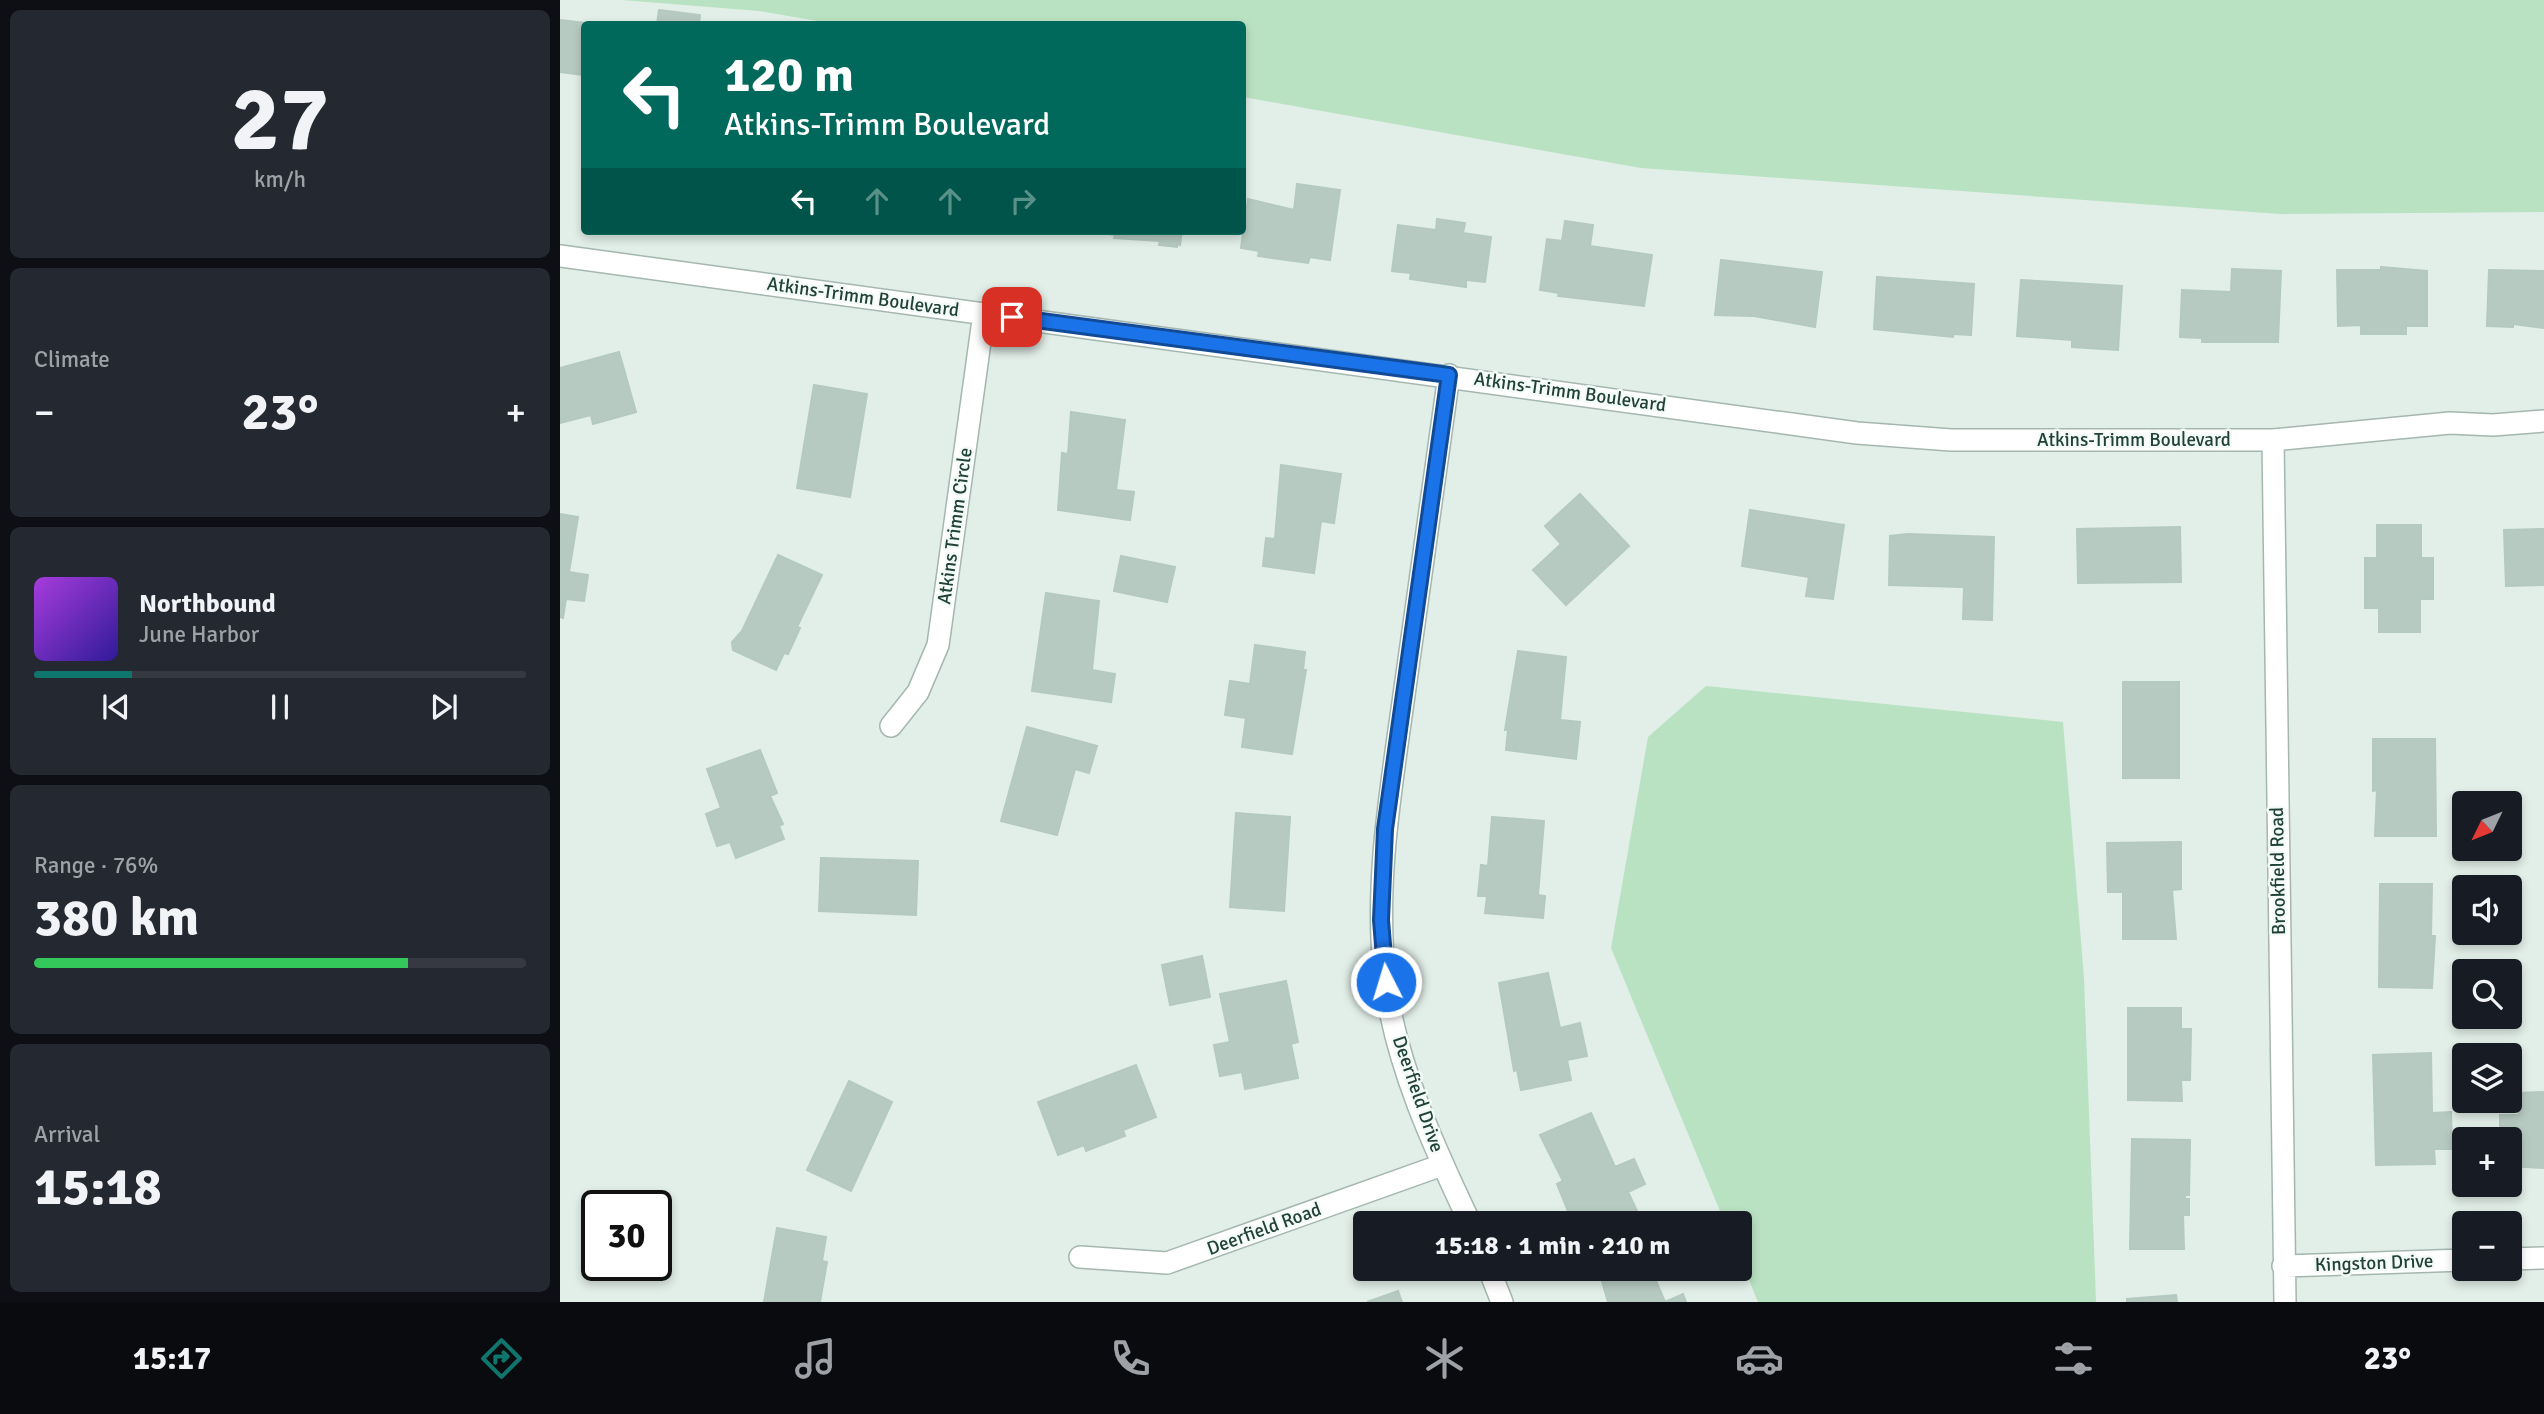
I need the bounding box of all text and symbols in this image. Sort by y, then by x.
text: 120 m [724,45,854,105]
icon: left [609,49,700,140]
text: 27 [231,63,329,176]
text: Atkins-Trimm Boulevard [724,105,1050,144]
text: km/h [254,165,306,194]
icon: left [785,182,823,220]
icon: ahead [858,182,896,220]
icon: ahead [931,182,969,220]
icon: right [1004,182,1042,220]
street label: Atkins-Trimm Boulevard [765,272,961,322]
pin [982,287,1042,347]
icon: arrive [993,298,1031,336]
text: Climate [34,345,110,374]
street label: Atkins-Trimm Boulevard [1472,367,1668,417]
text: 23° [242,380,318,444]
text: − [34,389,55,436]
text: + [505,389,526,436]
street label: Atkins-Trimm Boulevard [2037,428,2231,452]
street label: Atkins Trimm Circle [932,446,978,606]
text: Northbound [139,588,276,620]
text: June Harbor [139,620,259,649]
icon: previous [97,688,135,726]
icon: pause [261,688,299,726]
icon: next [425,688,463,726]
north arrow [2452,791,2522,861]
map controls [2452,791,2522,1281]
street label: Brookfield Road [2265,807,2291,935]
text: Range · 76% [34,851,158,880]
button: sound [2452,875,2522,945]
text: 380 km [34,886,199,950]
position arrow [1349,945,1423,1019]
button: search [2452,959,2522,1029]
street label: Deerfield Drive [1387,1033,1449,1155]
button: layers [2452,1043,2522,1113]
text: Arrival [34,1120,100,1149]
button: + [2452,1127,2522,1197]
text: 15:18 [34,1155,162,1219]
speed limit sign: 30 [581,1190,672,1281]
street label: Deerfield Road [1204,1197,1324,1261]
button: − [2452,1211,2522,1281]
text: 15:18 · 1 min · 210 m [1435,1230,1670,1262]
street label: Kingston Drive [2314,1249,2434,1277]
icon: directions [477,1334,526,1383]
icon: music [791,1334,840,1383]
icon: phone [1106,1334,1155,1383]
icon: climate [1420,1334,1469,1383]
icon: car [1735,1334,1784,1383]
icon: filters [2049,1334,2098,1383]
text: 15:17 [133,1339,211,1378]
text: 23° [2364,1339,2411,1378]

